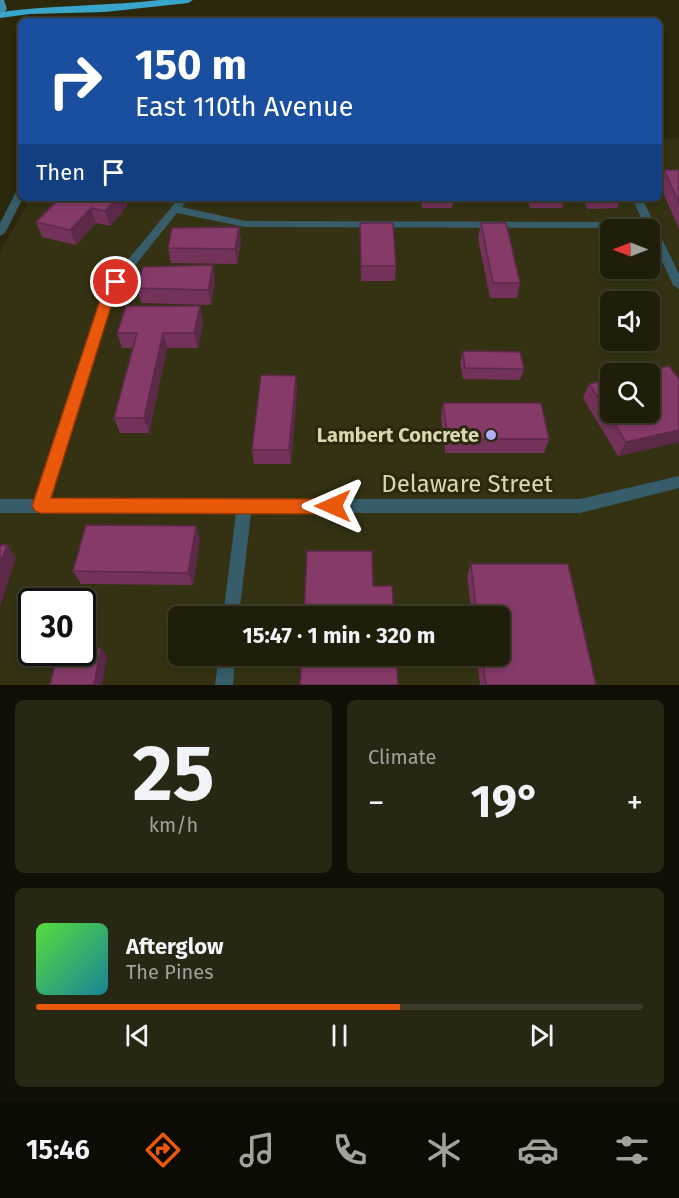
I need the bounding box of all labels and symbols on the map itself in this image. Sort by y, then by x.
north arrow [600,219,660,279]
pin [90,256,141,307]
place label: Lambert Concrete [317,423,479,447]
marker: Lambert Concrete [484,428,498,442]
street label: Delaware Street [381,470,553,498]
position arrow [301,474,365,538]
speed limit sign: 30 [18,588,96,666]

